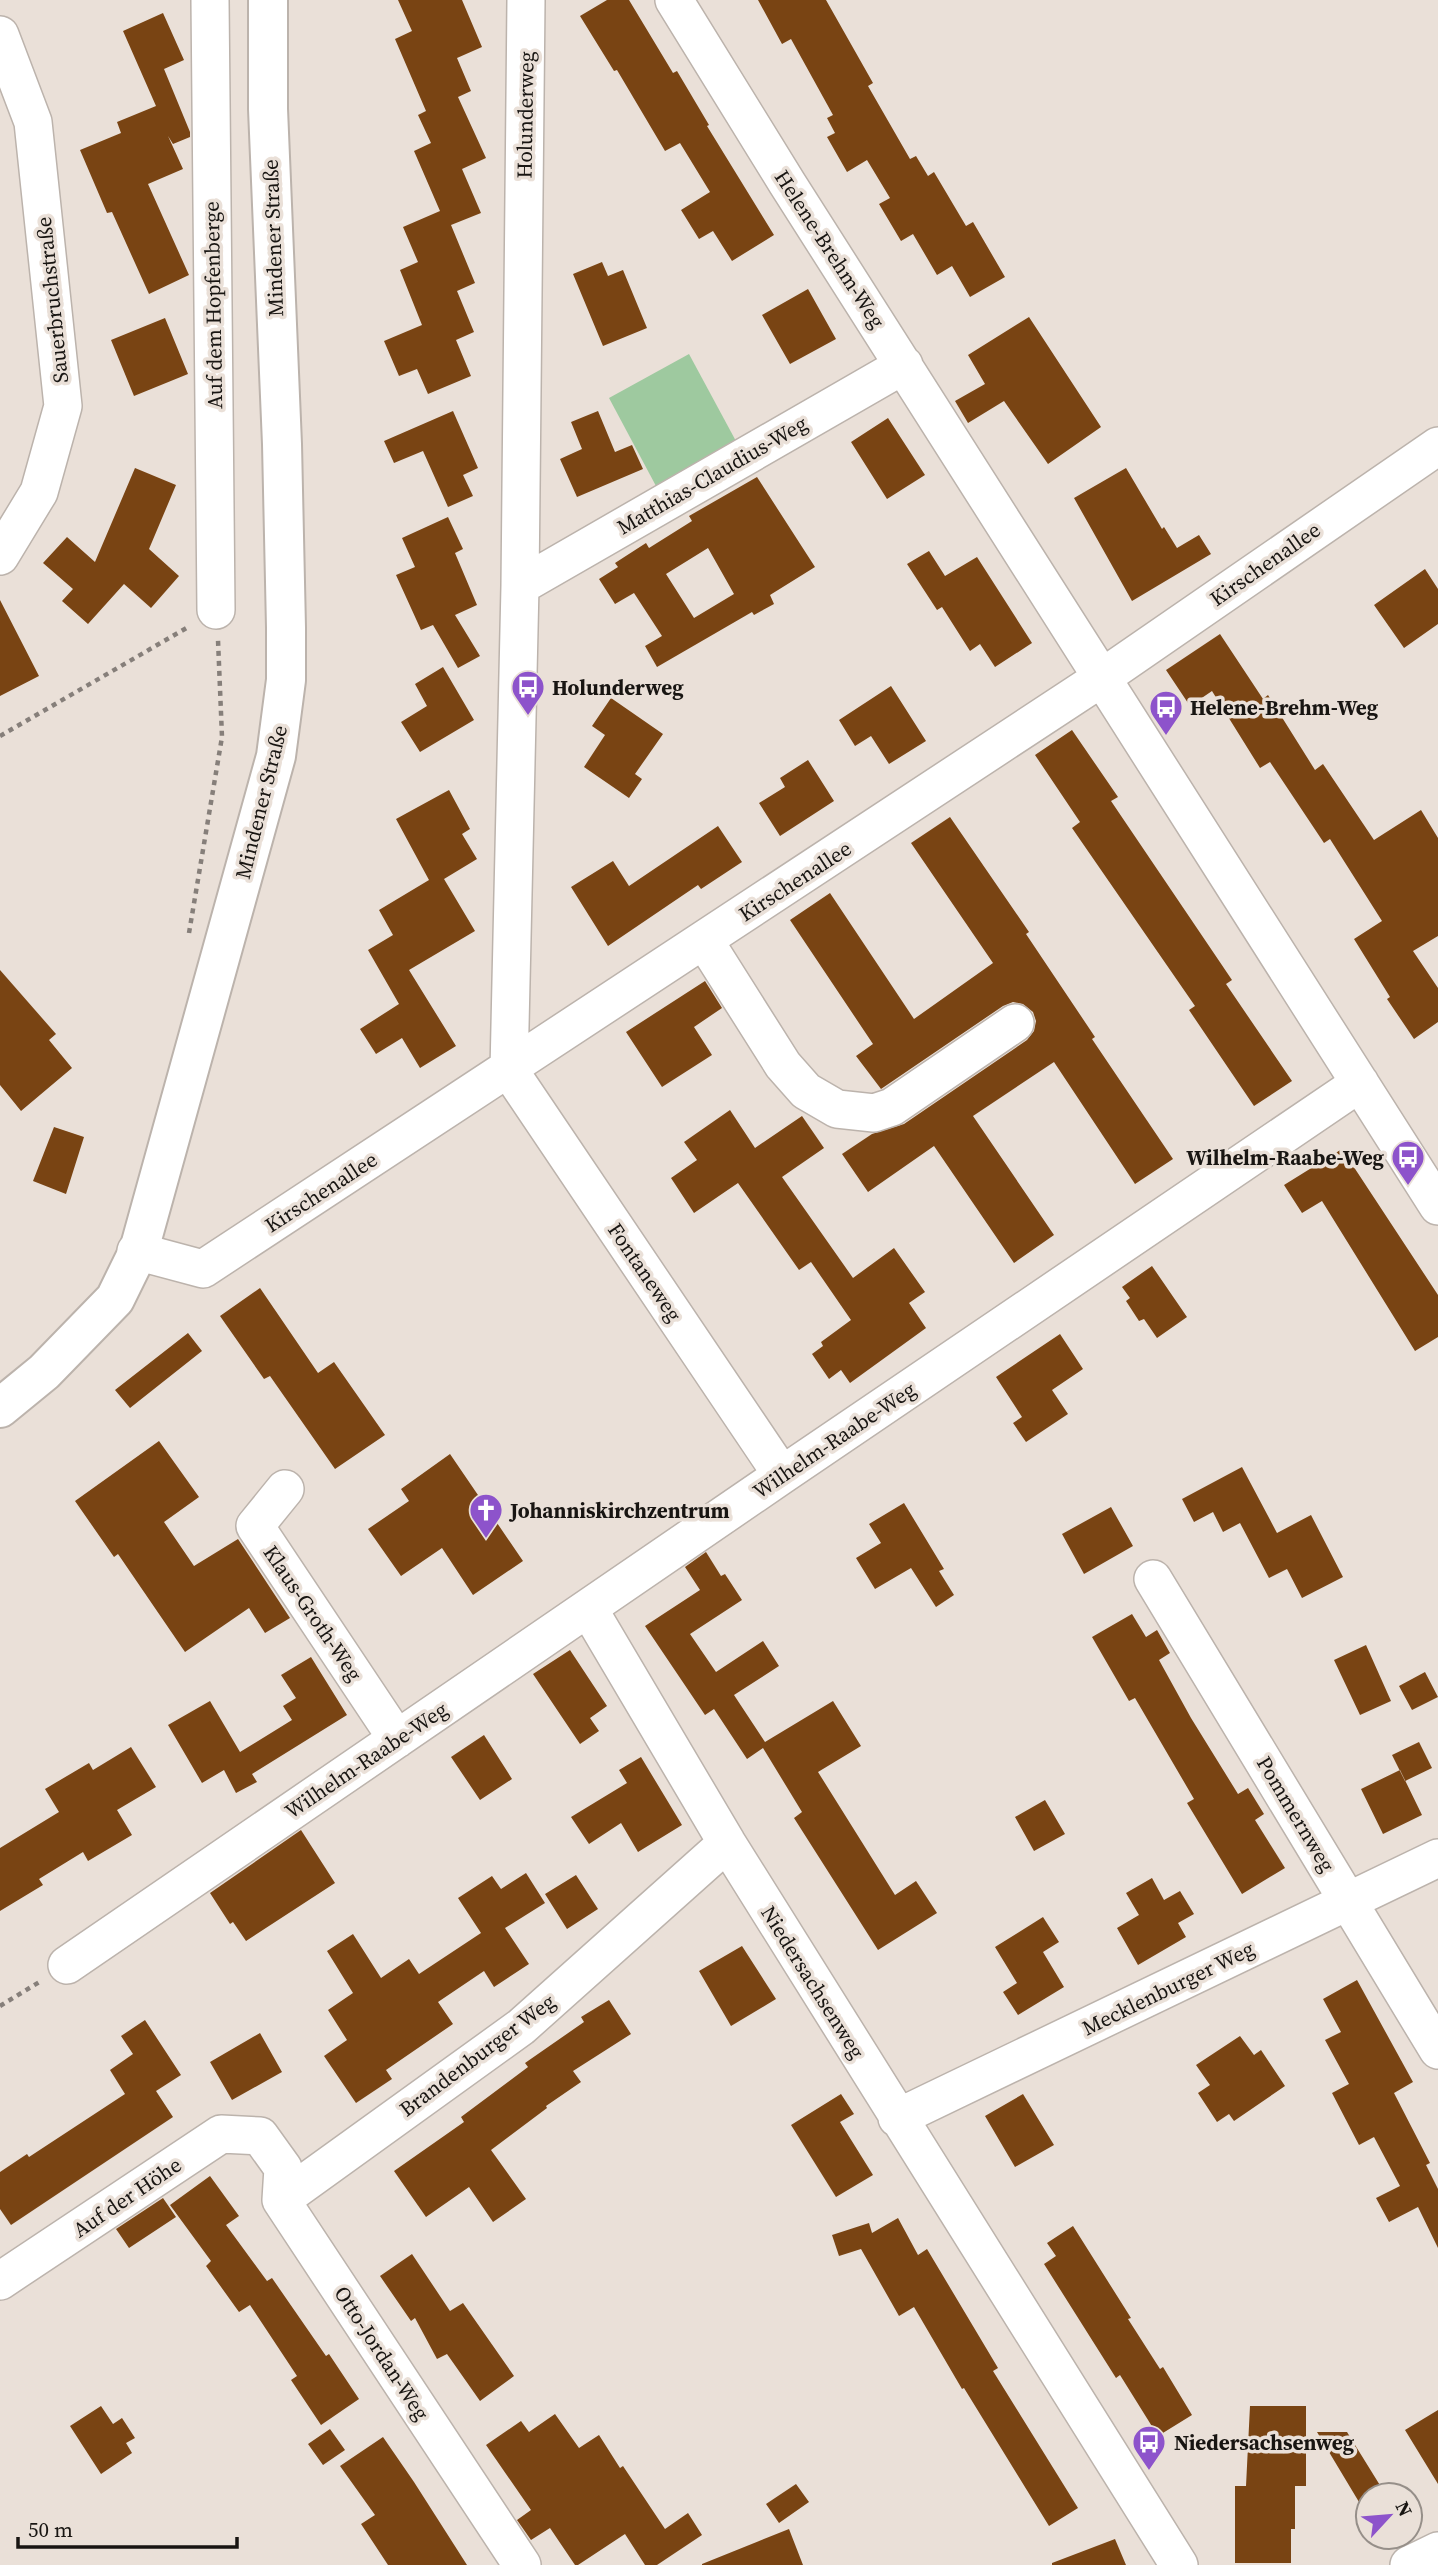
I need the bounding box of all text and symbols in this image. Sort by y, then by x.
street label: Holunderweg [509,51,541,179]
street label: Mindener Straße [256,159,290,317]
street label: Helene-Brehm-Weg [768,164,892,334]
street label: Auf dem Hopfenberge [197,201,229,409]
street label: Sauerbruchstraße [29,215,75,385]
street label: Matthias-Claudius-Weg [611,409,813,541]
street label: Kirschenallee [1204,515,1326,613]
bus stop icon: Holunderweg [509,668,547,717]
place label: Holunderweg [552,673,684,702]
bus stop icon: Helene-Brehm-Weg [1147,688,1185,737]
place label: Helene-Brehm-Weg [1190,693,1379,722]
street label: Mindener Straße [228,722,294,882]
street label: Kirschenallee [733,834,857,928]
bus stop icon: Wilhelm-Raabe-Weg [1389,1138,1427,1187]
place label: Wilhelm-Raabe-Weg [1186,1143,1385,1172]
street label: Kirschenallee [259,1145,383,1239]
street label: Fontaneweg [601,1217,689,1327]
street label: Wilhelm-Raabe-Weg [747,1375,921,1505]
church icon: Johanniskirchzentrum [467,1491,505,1540]
place label: Johanniskirchzentrum [508,1496,730,1525]
street label: Klaus-Groth-Weg [257,1539,369,1687]
street label: Wilhelm-Raabe-Weg [279,1695,453,1825]
street label: Pommernweg [1250,1751,1342,1877]
street label: Niedersachsenweg [754,1900,872,2064]
street label: Mecklenburger Weg [1077,1934,1259,2042]
street label: Brandenburger Weg [393,1987,561,2123]
street label: Auf der Höhe [67,2150,187,2244]
street label: Otto-Jordan-Weg [328,2280,436,2426]
bus stop icon: Niedersachsenweg [1130,2423,1168,2472]
place label: Niedersachsenweg [1174,2428,1355,2457]
north arrow [1354,2481,1424,2551]
text: N [1390,2497,1419,2521]
scale bar [18,2506,236,2550]
text: 50 m [28,2515,73,2544]

